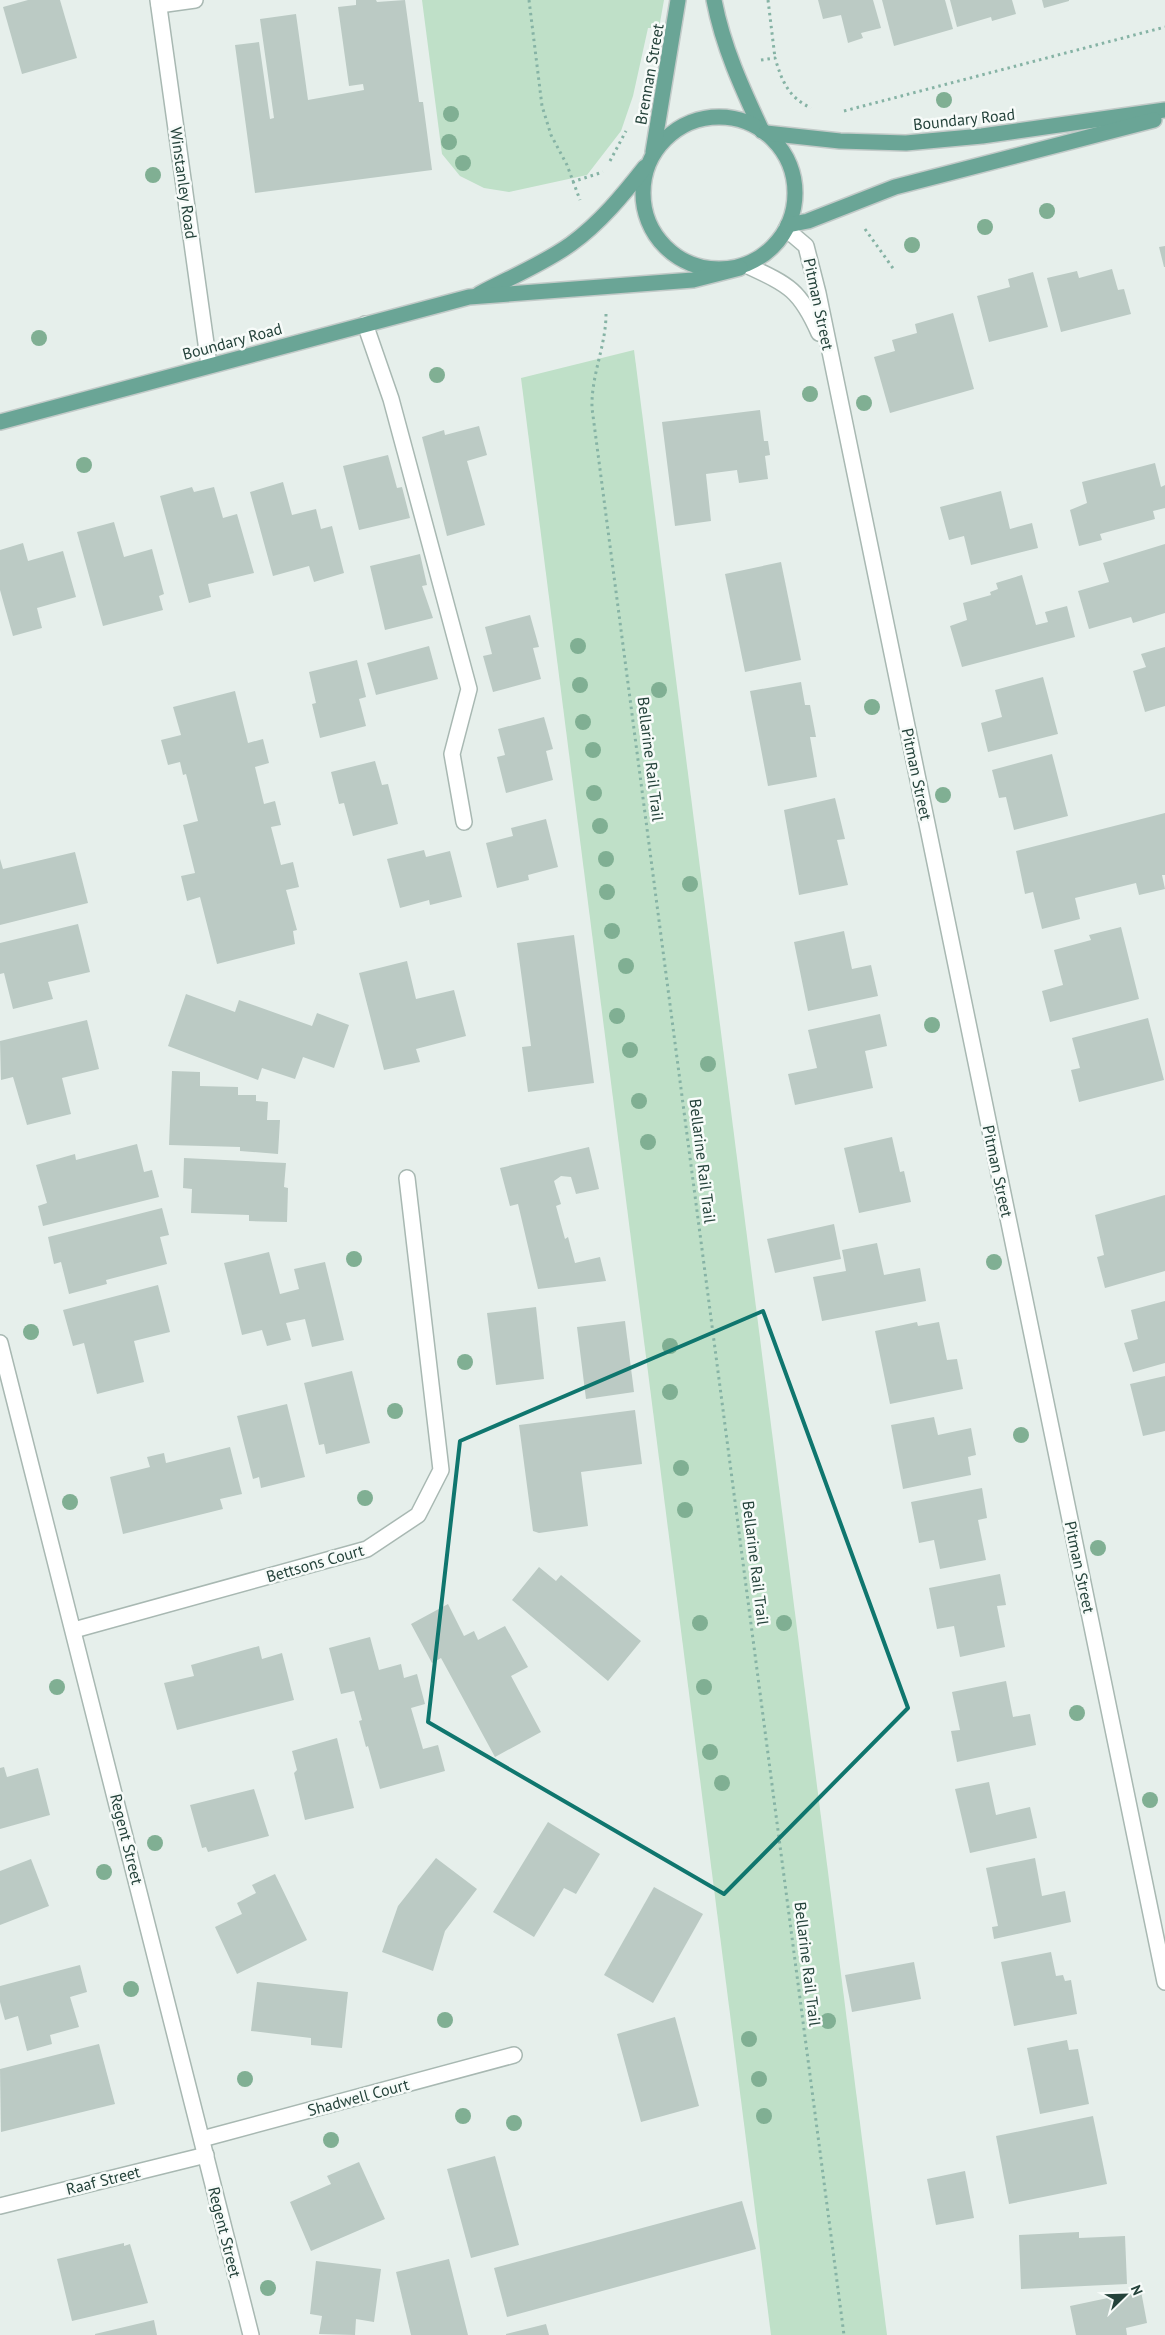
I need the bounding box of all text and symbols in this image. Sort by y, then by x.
street label: Brennan Street [630,21,668,126]
street label: Boundary Road [912,104,1016,134]
street label: Winstanley Road [166,126,202,240]
street label: Pitman Street [800,256,839,352]
street label: Boundary Road [180,318,284,364]
street label: Bellarine Rail Trail [633,696,669,823]
street label: Pitman Street [898,726,937,822]
street label: Bellarine Rail Trail [685,1098,721,1225]
street label: Pitman Street [979,1123,1018,1219]
street label: Bellarine Rail Trail [738,1500,774,1627]
street label: Pitman Street [1061,1519,1100,1615]
street label: Bettsons Court [264,1539,367,1586]
street label: Regent Street [106,1792,148,1887]
street label: Bellarine Rail Trail [790,1901,826,2028]
street label: Shadwell Court [305,2074,411,2120]
street label: Raaf Street [64,2161,143,2199]
street label: Regent Street [204,2185,246,2280]
north arrow [1100,2270,1150,2320]
text: N [1127,2282,1147,2298]

